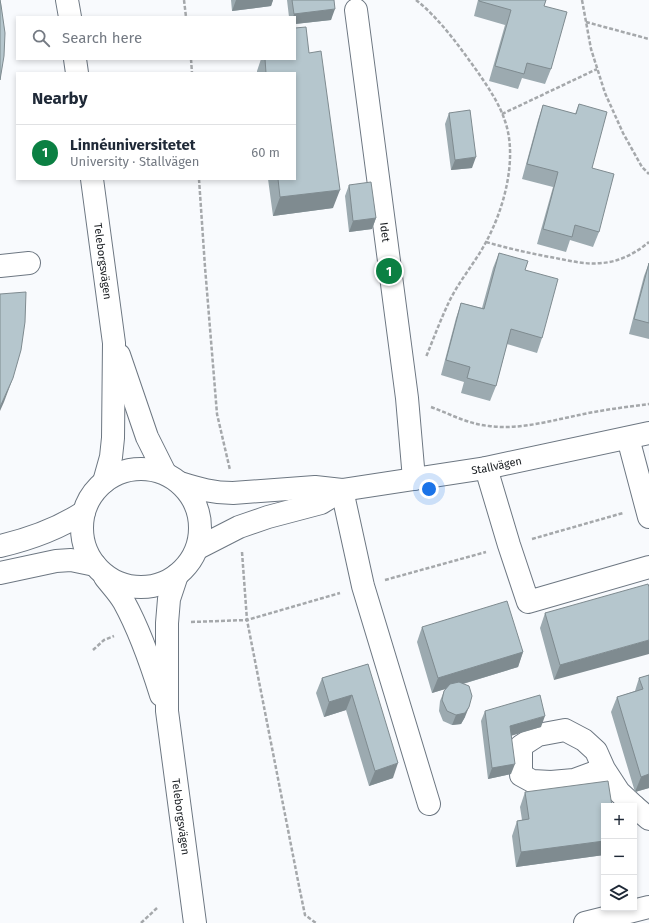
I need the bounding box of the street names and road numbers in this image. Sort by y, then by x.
street label: Idet [377,221,393,243]
street label: Teleborgsvägen [91,222,115,300]
street label: Stallvägen [470,454,523,477]
street label: Teleborgsvägen [169,778,192,856]

